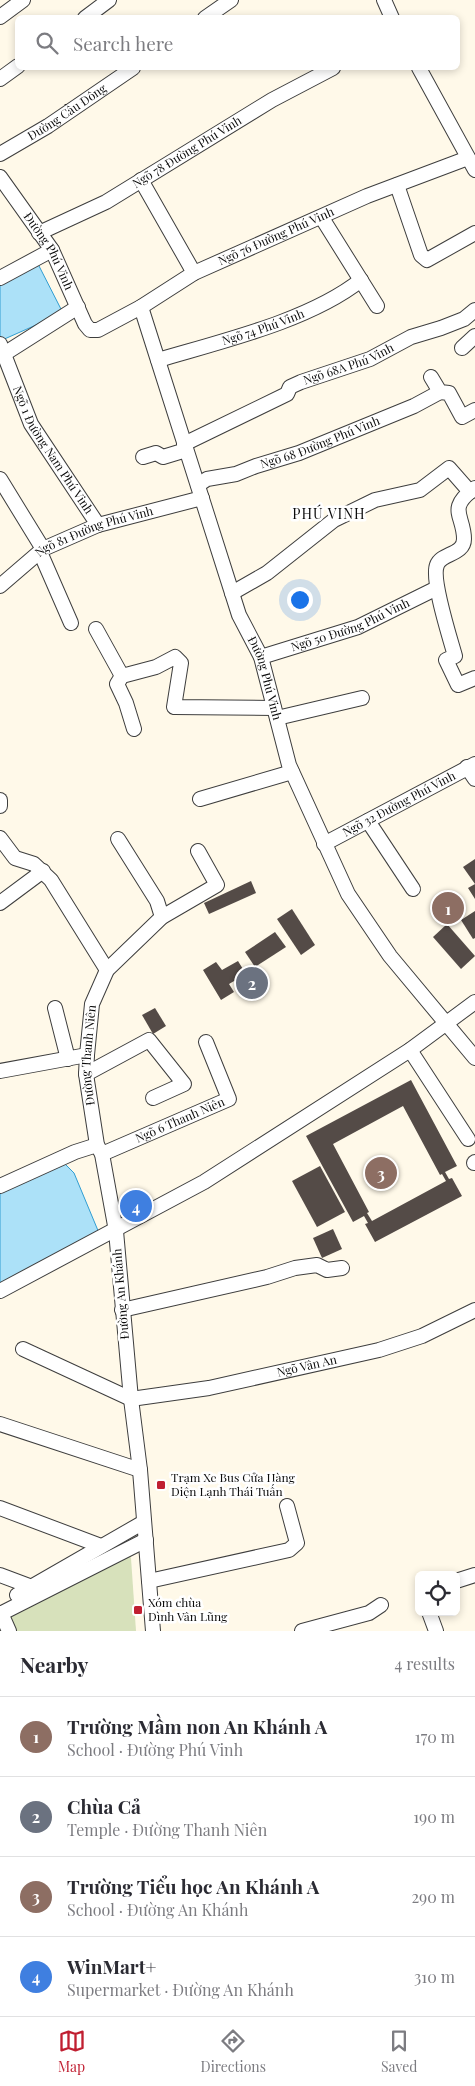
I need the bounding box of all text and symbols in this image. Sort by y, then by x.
search box [15,15,460,70]
icon: search [33,29,61,57]
text: Search here [73,30,173,56]
street label: Đường Cầu Đông [24,79,110,143]
street label: Ngõ 78 Đường Phú Vinh [129,112,244,191]
street label: Ngõ 76 Đường Phú Vinh [215,203,336,268]
street label: Đường Phú Vinh [21,209,78,292]
street label: Ngõ 74 Phú Vinh [220,305,306,348]
street label: Ngõ 68A Phú Vinh [301,339,396,388]
street label: Ngõ 1 Đường Nam Phú Vinh [10,383,97,517]
street label: Ngõ 68 Đường Phú Vinh [258,412,382,471]
street label: Ngõ 81 Đường Phú Vinh [31,502,155,560]
district label: PHÚ VINH [292,504,366,523]
your location [287,587,313,613]
street label: Ngõ 50 Đường Phú Vinh [289,594,412,654]
street label: Đường Phú Vinh [244,633,286,722]
street label: Ngõ 32 Đường Phú Vinh [339,767,458,840]
pin: 1 [432,889,464,927]
pin: 2 [236,964,268,1002]
street label: Đường Thanh Niên [77,1004,99,1107]
street label: Ngõ 6 Thanh Niên [132,1093,227,1146]
pin: 3 [365,1154,397,1192]
pin: 4 [120,1187,152,1225]
street label: Đường An Khánh [108,1248,132,1340]
street label: Ngõ Vân An [275,1351,338,1380]
place label: Trạm Xe Bus Cửa Hàng Điện Lạnh Thái Tuấn [171,1469,295,1499]
marker: Trạm Xe Bus Cửa Hàng Điện Lạnh Thái Tuấn [155,1479,167,1491]
map controls [415,1571,460,1616]
button: locate [415,1571,460,1616]
place label: Xóm chùa Đình Vân Lũng [148,1594,228,1624]
marker: Xóm chùa Đình Vân Lũng [132,1604,144,1616]
text: Nearby [20,1650,89,1678]
text: 4 results [394,1653,455,1674]
text: Trường Mầm non An Khánh A [67,1713,327,1739]
text: 1 [33,1726,39,1747]
text: 170 m [415,1726,455,1747]
text: School · Đường Phú Vinh [67,1739,243,1760]
text: Chùa Cả [67,1793,141,1819]
text: 2 [32,1806,40,1827]
text: 190 m [413,1806,455,1827]
text: Temple · Đường Thanh Niên [67,1819,267,1840]
text: Trường Tiểu học An Khánh A [67,1873,320,1899]
text: 3 [32,1886,40,1907]
text: 290 m [411,1886,455,1907]
text: School · Đường An Khánh [67,1899,248,1920]
text: WinMart+ [67,1953,156,1979]
text: 4 [32,1966,40,1987]
text: 310 m [414,1966,455,1987]
text: Supermarket · Đường An Khánh [67,1979,294,2000]
tab: Map [58,2027,86,2076]
tab: Directions [201,2027,266,2076]
tab: Saved [381,2027,417,2076]

